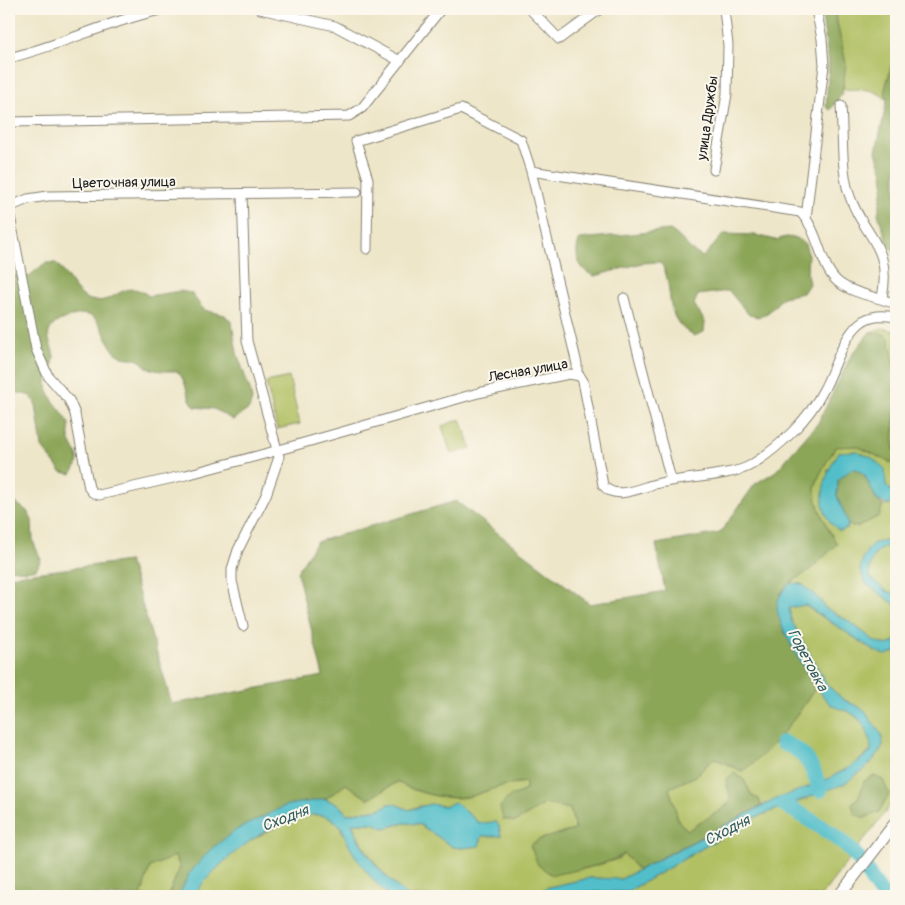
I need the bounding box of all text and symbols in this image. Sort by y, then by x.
street label: улица Дружбы [693,75,722,162]
street label: Цветочная улица [72,173,176,192]
street label: Лесная улица [486,355,569,386]
water label: Горетовка [783,626,832,695]
water label: Сходня [259,800,313,836]
water label: Сходня [701,810,755,850]

